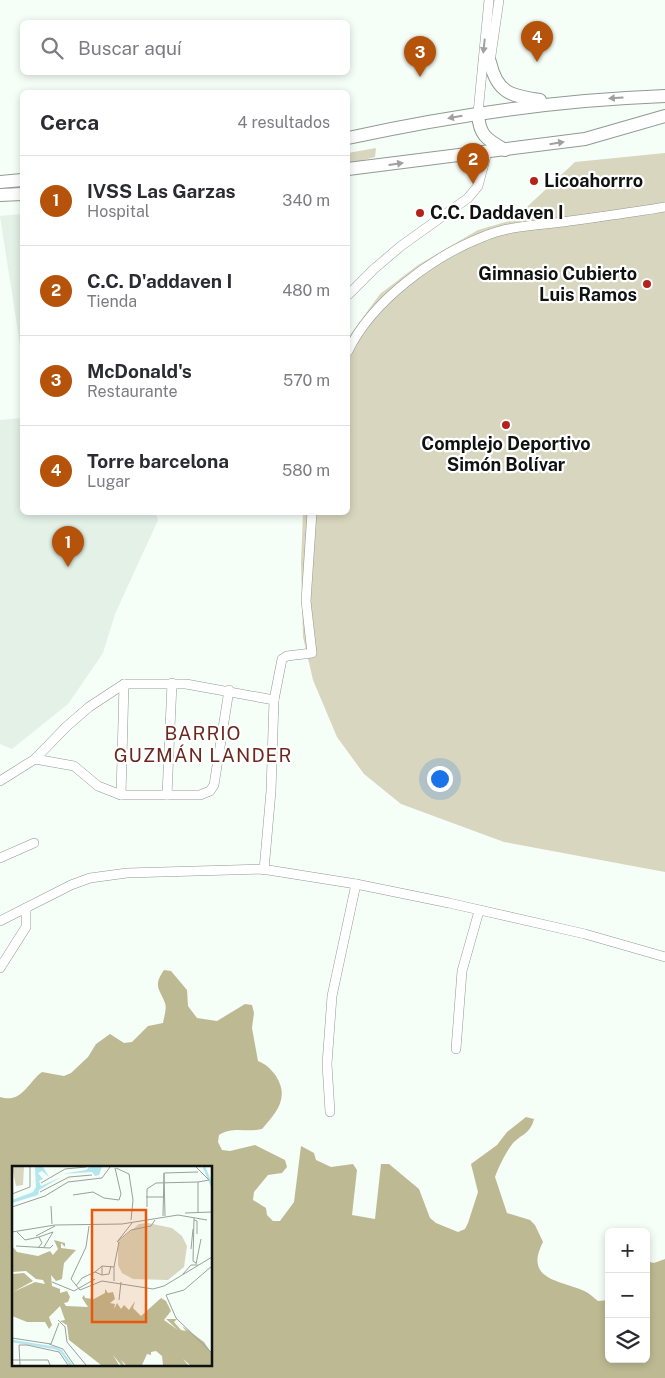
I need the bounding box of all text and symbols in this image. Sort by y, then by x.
search box [20,20,350,75]
pin: 4 [521,21,553,62]
icon: search [38,34,66,62]
pin: 3 [404,36,436,77]
text: Buscar aquí [78,37,182,59]
one-way arrow [480,38,488,54]
one-way arrow [608,94,624,102]
text: Cerca [40,110,99,135]
text: 4 resultados [238,113,330,132]
one-way arrow [447,113,463,121]
one-way arrow [549,139,565,147]
pin: 2 [457,143,489,184]
one-way arrow [388,160,404,168]
place label: Licoahorrro [544,170,643,191]
marker: Licoahorrro [528,175,540,187]
text: IVSS Las Garzas [87,180,236,202]
text: 1 [53,191,59,210]
text: 340 m [282,191,330,210]
text: Hospital [87,202,150,221]
place label: C.C. Daddaven I [430,202,564,223]
marker: C.C. Daddaven I [414,207,426,219]
place label: Gimnasio Cubierto Luis Ramos [478,263,637,305]
text: C.C. D'addaven I [87,270,232,292]
marker: Gimnasio Cubierto Luis Ramos [641,278,653,290]
text: 2 [51,281,61,300]
text: 480 m [282,281,330,300]
text: Tienda [87,292,137,311]
text: McDonald's [87,360,192,382]
text: 3 [51,371,61,390]
text: 570 m [283,371,330,390]
text: Restaurante [87,382,178,401]
marker: Complejo Deportivo Simón Bolívar [500,419,512,431]
place label: Complejo Deportivo Simón Bolívar [421,433,591,475]
text: Torre barcelona [87,450,229,472]
text: 4 [51,461,61,480]
text: 580 m [282,461,330,480]
text: Lugar [87,472,130,491]
pin: 1 [52,526,84,567]
district label: BARRIO GUZMÁN LANDER [114,722,292,766]
your location [427,766,453,792]
inset map [12,1166,212,1366]
map controls [605,1228,650,1363]
button: + [605,1228,650,1273]
button: − [605,1273,650,1318]
button: layers [605,1318,650,1363]

